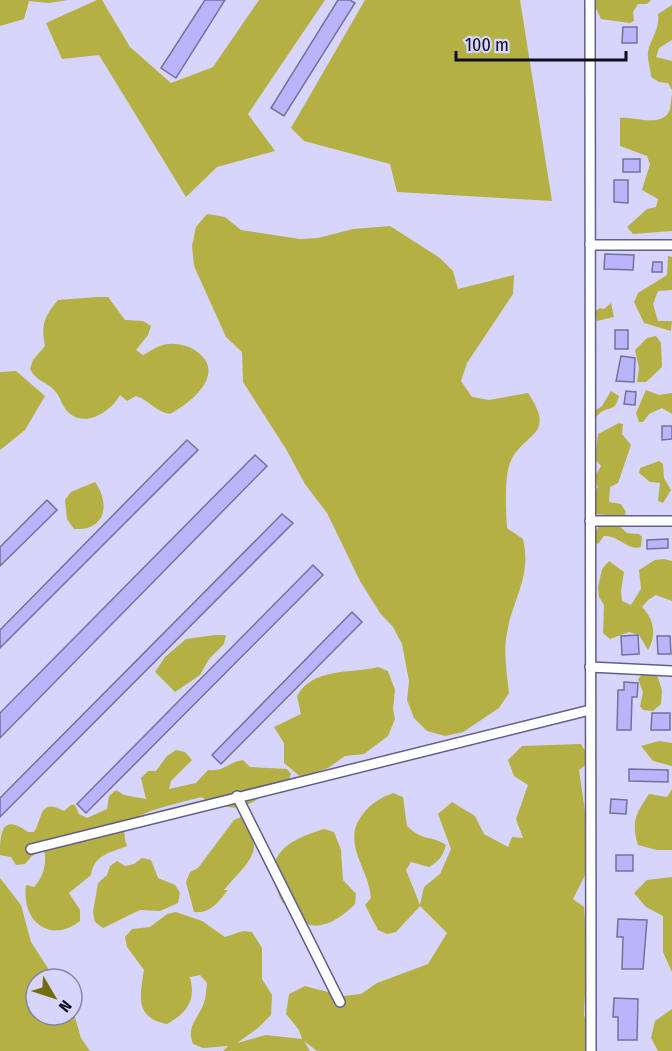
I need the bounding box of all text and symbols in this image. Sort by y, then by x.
scale bar [456,24,626,62]
text: 100 m [465,34,509,56]
north arrow [24,967,84,1027]
text: N [55,996,76,1016]

